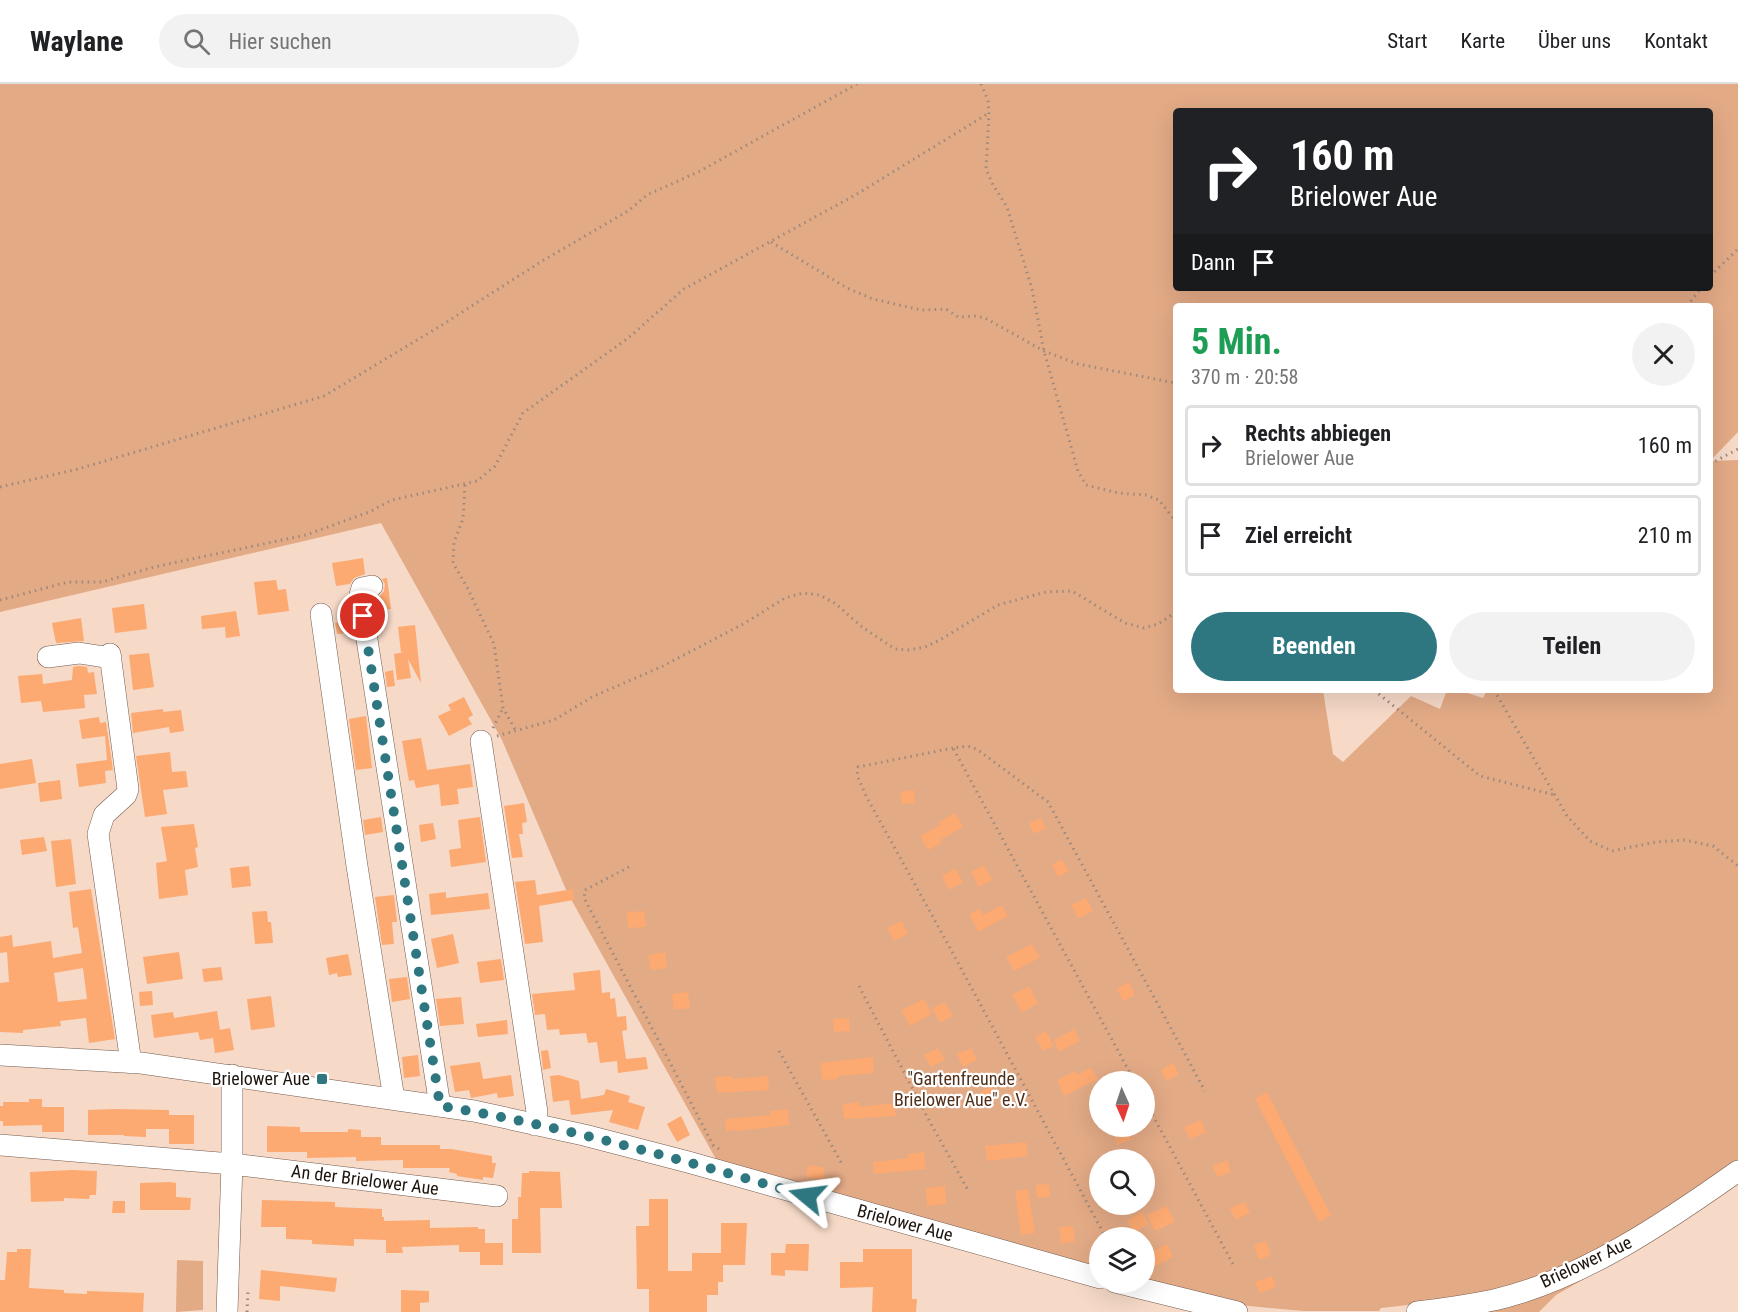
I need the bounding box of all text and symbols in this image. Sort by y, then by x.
search box [159,14,579,68]
text: Waylane [30,25,123,58]
icon: search [180,25,213,58]
text: Hier suchen [228,29,332,54]
text: Start [1387,29,1428,53]
text: Karte [1461,29,1505,53]
text: Über uns [1538,29,1611,53]
text: Kontakt [1644,29,1708,53]
text: 160 m [1290,131,1395,180]
icon: right [1191,132,1269,210]
text: Brielower Aue [1290,181,1437,213]
icon: arrive [1247,246,1280,279]
text: Dann [1191,250,1235,275]
text: 5 Min. [1191,321,1282,363]
button: close [1632,323,1695,386]
text: 370 m · 20:58 [1191,365,1298,389]
text: Rechts abbiegen [1245,421,1391,446]
icon: right [1194,429,1227,462]
text: 160 m [1638,433,1692,458]
text: Brielower Aue [1245,446,1354,470]
icon: arrive [1194,519,1227,552]
text: Ziel erreicht [1245,523,1352,548]
text: 210 m [1638,523,1692,548]
pin [337,590,388,641]
icon: arrive [346,599,379,632]
button: Beenden [1191,612,1437,681]
button: Teilen [1449,612,1695,681]
place label: Brielower Aue [212,1068,310,1089]
park label: "Gartenfreunde Brielower Aue" e.V. [894,1068,1028,1110]
north arrow [1089,1071,1155,1137]
map controls [1089,1071,1155,1293]
marker: Brielower Aue [315,1072,329,1086]
button: search [1089,1149,1155,1215]
street label: An der Brielower Aue [290,1160,440,1199]
position arrow [775,1164,839,1228]
street label: Brielower Aue [855,1200,955,1245]
button: layers [1089,1227,1155,1293]
street label: Brielower Aue [1537,1231,1635,1292]

